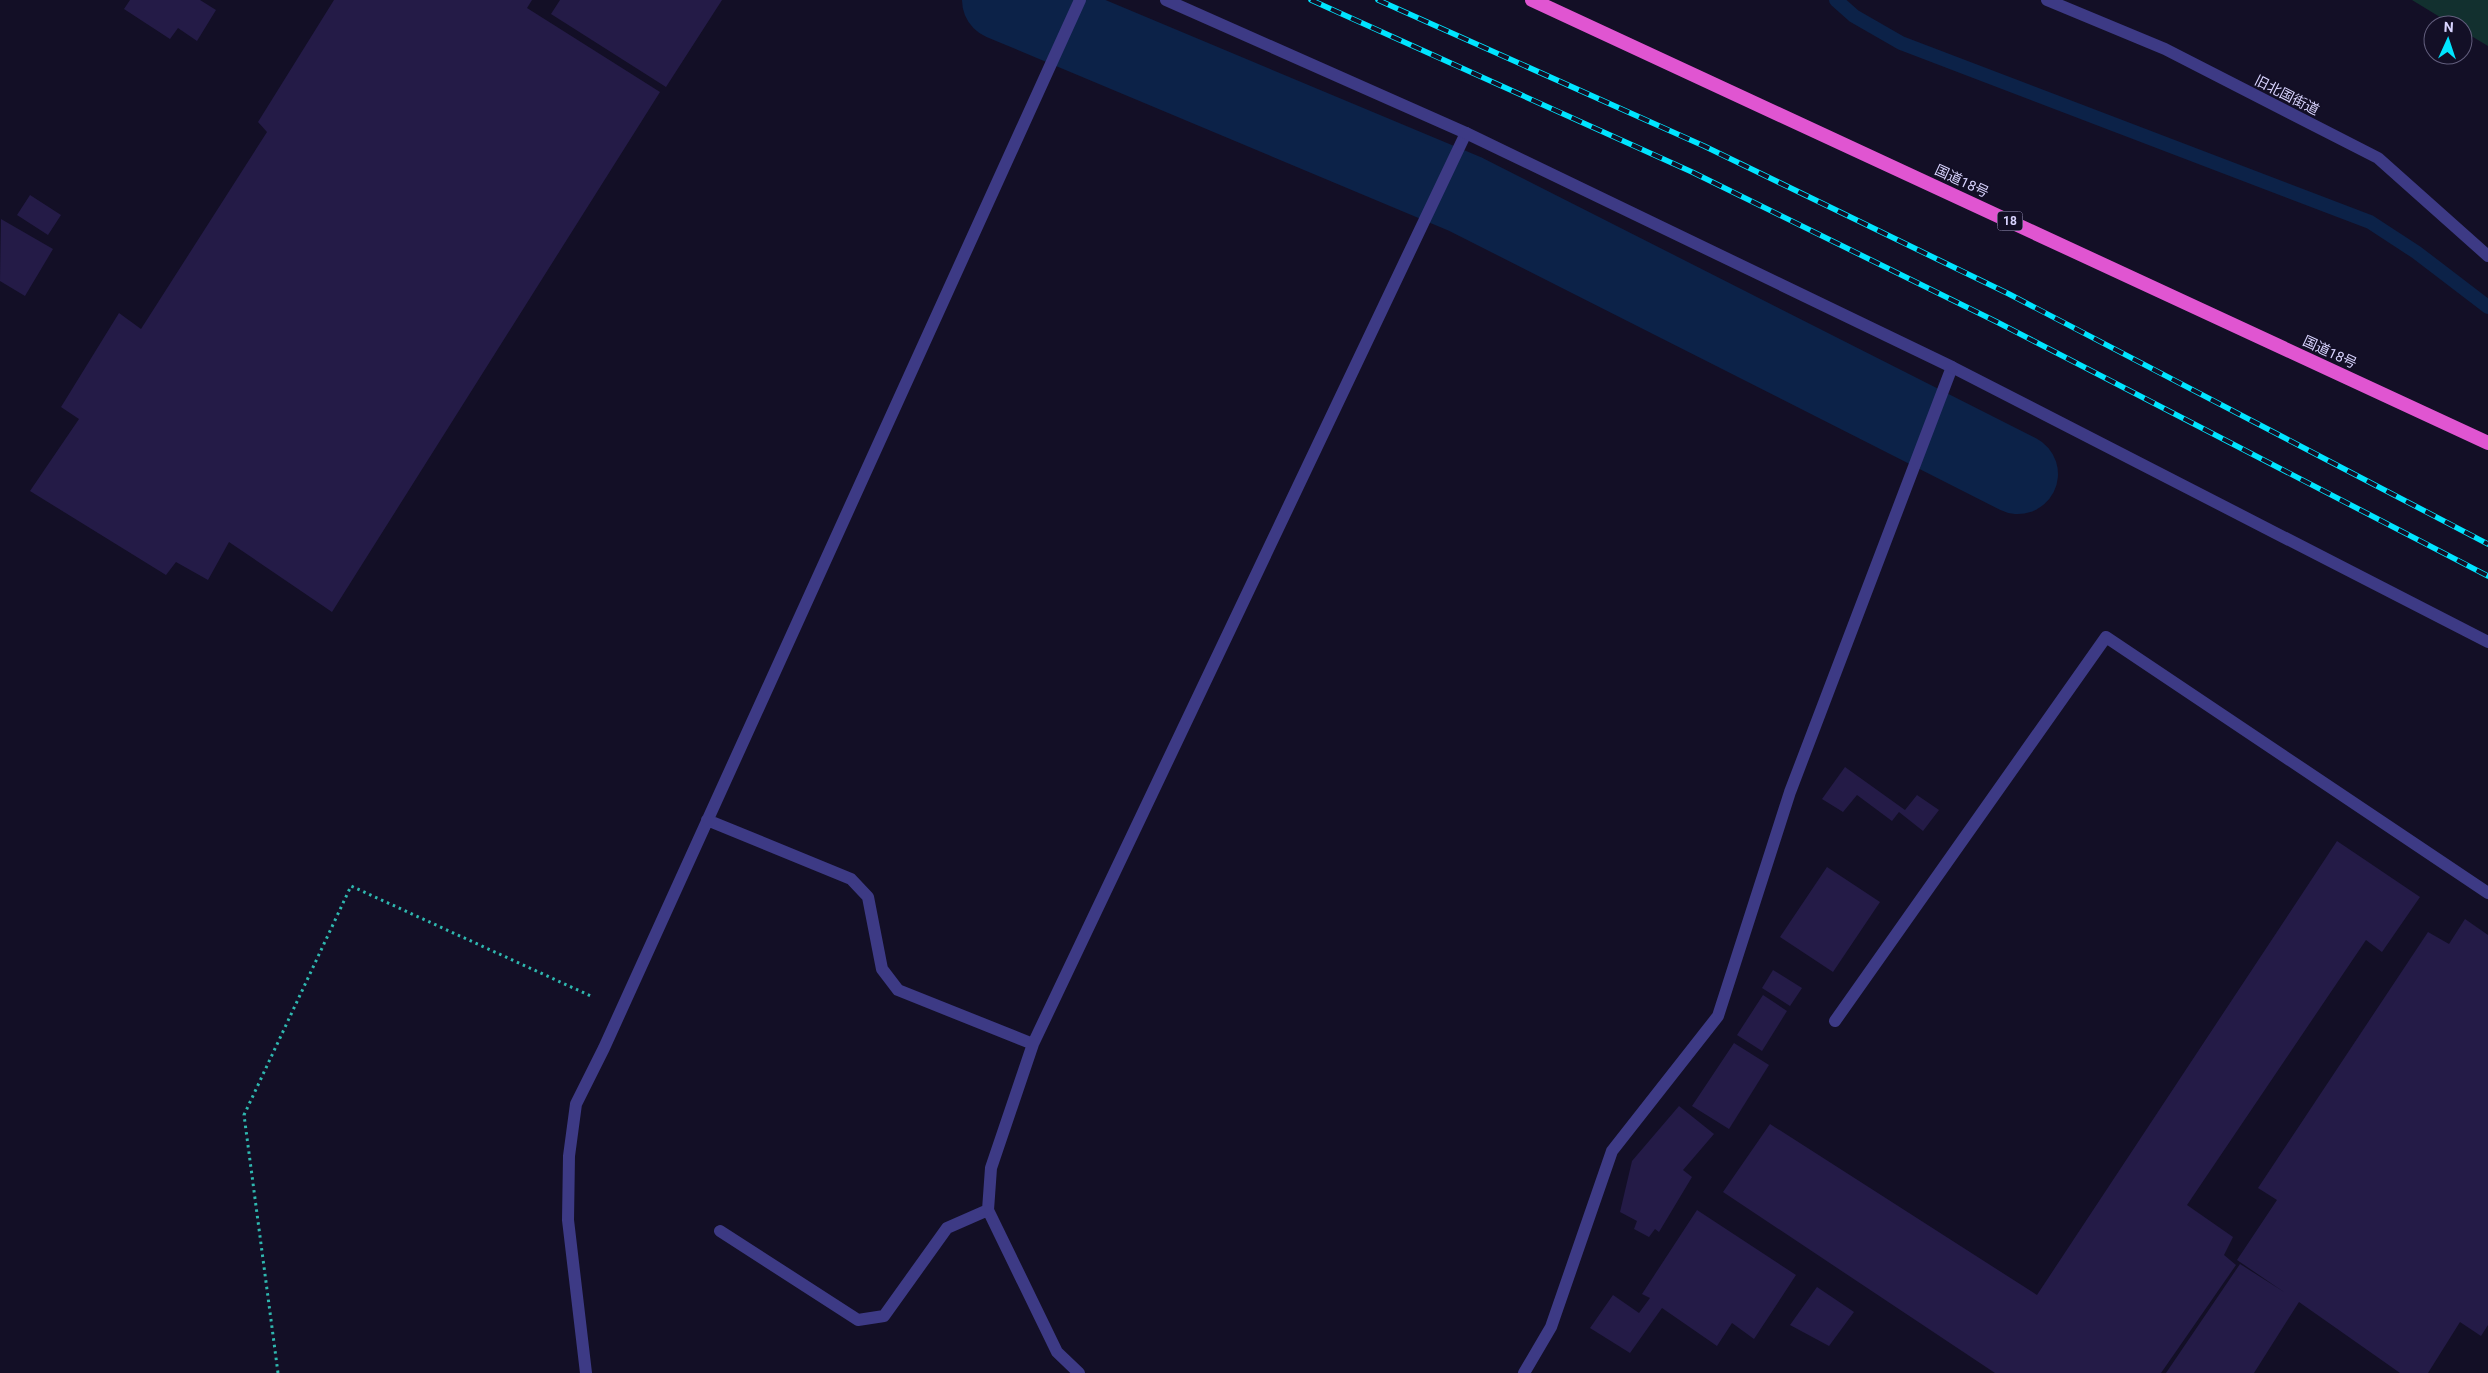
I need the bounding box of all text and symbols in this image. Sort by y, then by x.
north arrow [2423,15,2473,65]
text: N [2443,19,2454,35]
street label: 旧北国街道 [2252,72,2322,118]
street label: 国道18号 [1932,162,1992,200]
road number: 18 [1998,212,2022,230]
street label: 国道18号 [2300,333,2360,371]

